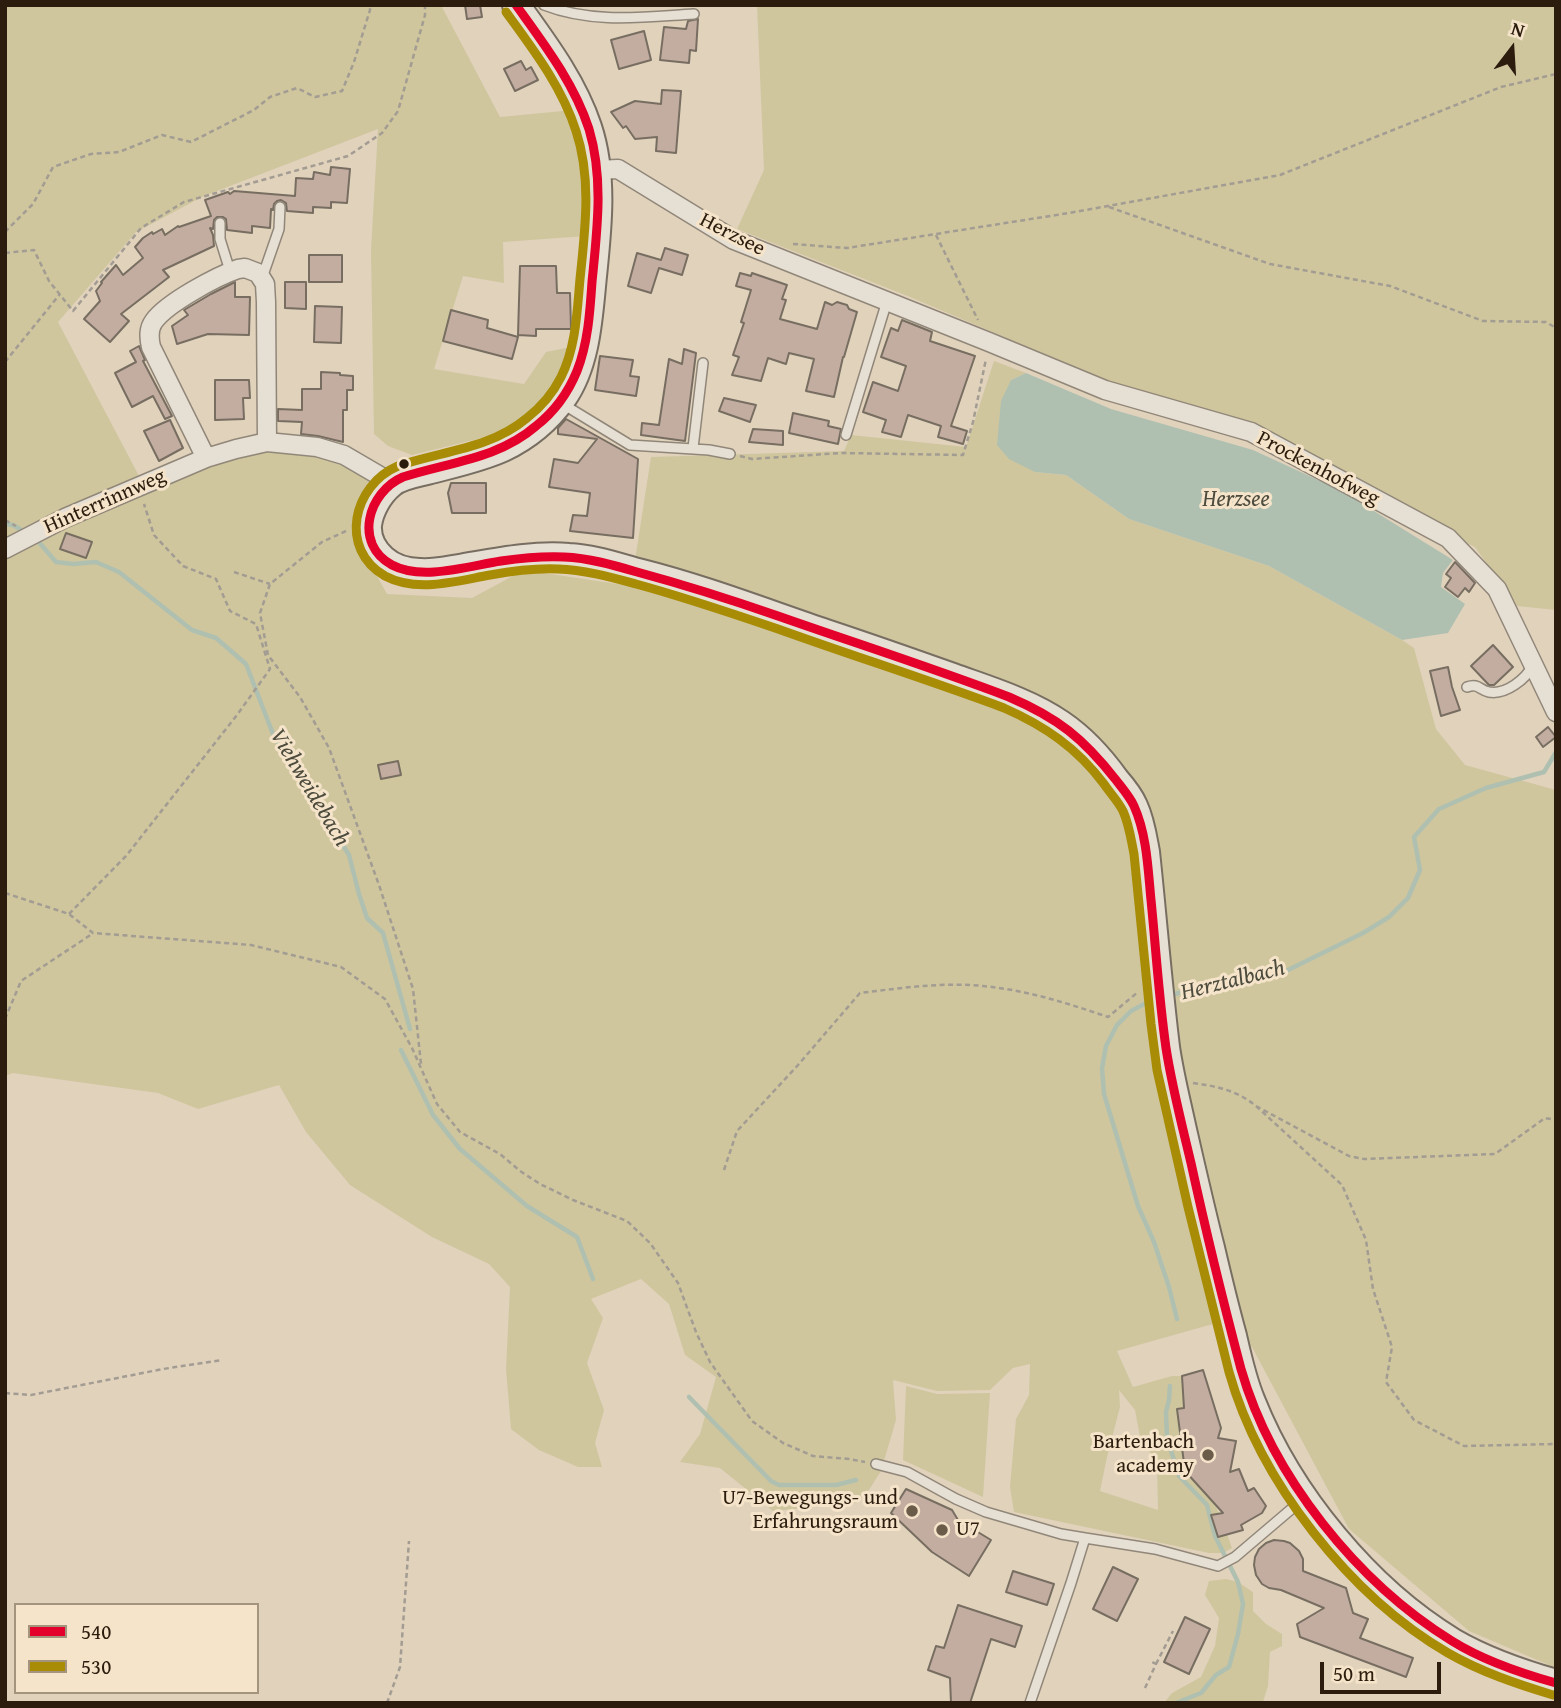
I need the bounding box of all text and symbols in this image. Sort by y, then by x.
north arrow [1477,14,1547,84]
text: N [1508,14,1528,44]
street label: Herzsee [695,208,769,262]
street label: Prockenhofweg [1252,426,1384,512]
unlabelled marker [397,457,411,471]
street label: Hinterrinnweg [40,464,170,540]
water label: Herzsee [1202,486,1270,514]
water label: Viehweidebach [263,724,355,852]
water label: Herztalbach [1178,955,1288,1007]
place label: Bartenbach academy [1093,1430,1194,1480]
marker: Bartenbach academy [1200,1447,1216,1463]
place label: U7-Bewegungs- und Erfahrungsraum [722,1486,898,1536]
marker: U7-Bewegungs- und Erfahrungsraum [904,1503,920,1519]
place label: U7 [956,1517,980,1543]
marker: U7 [934,1522,950,1538]
legend [14,1603,259,1694]
text: 540 [81,1616,111,1647]
scale bar [1323,1648,1444,1692]
text: 530 [81,1651,111,1682]
text: 50 m [1333,1658,1375,1689]

